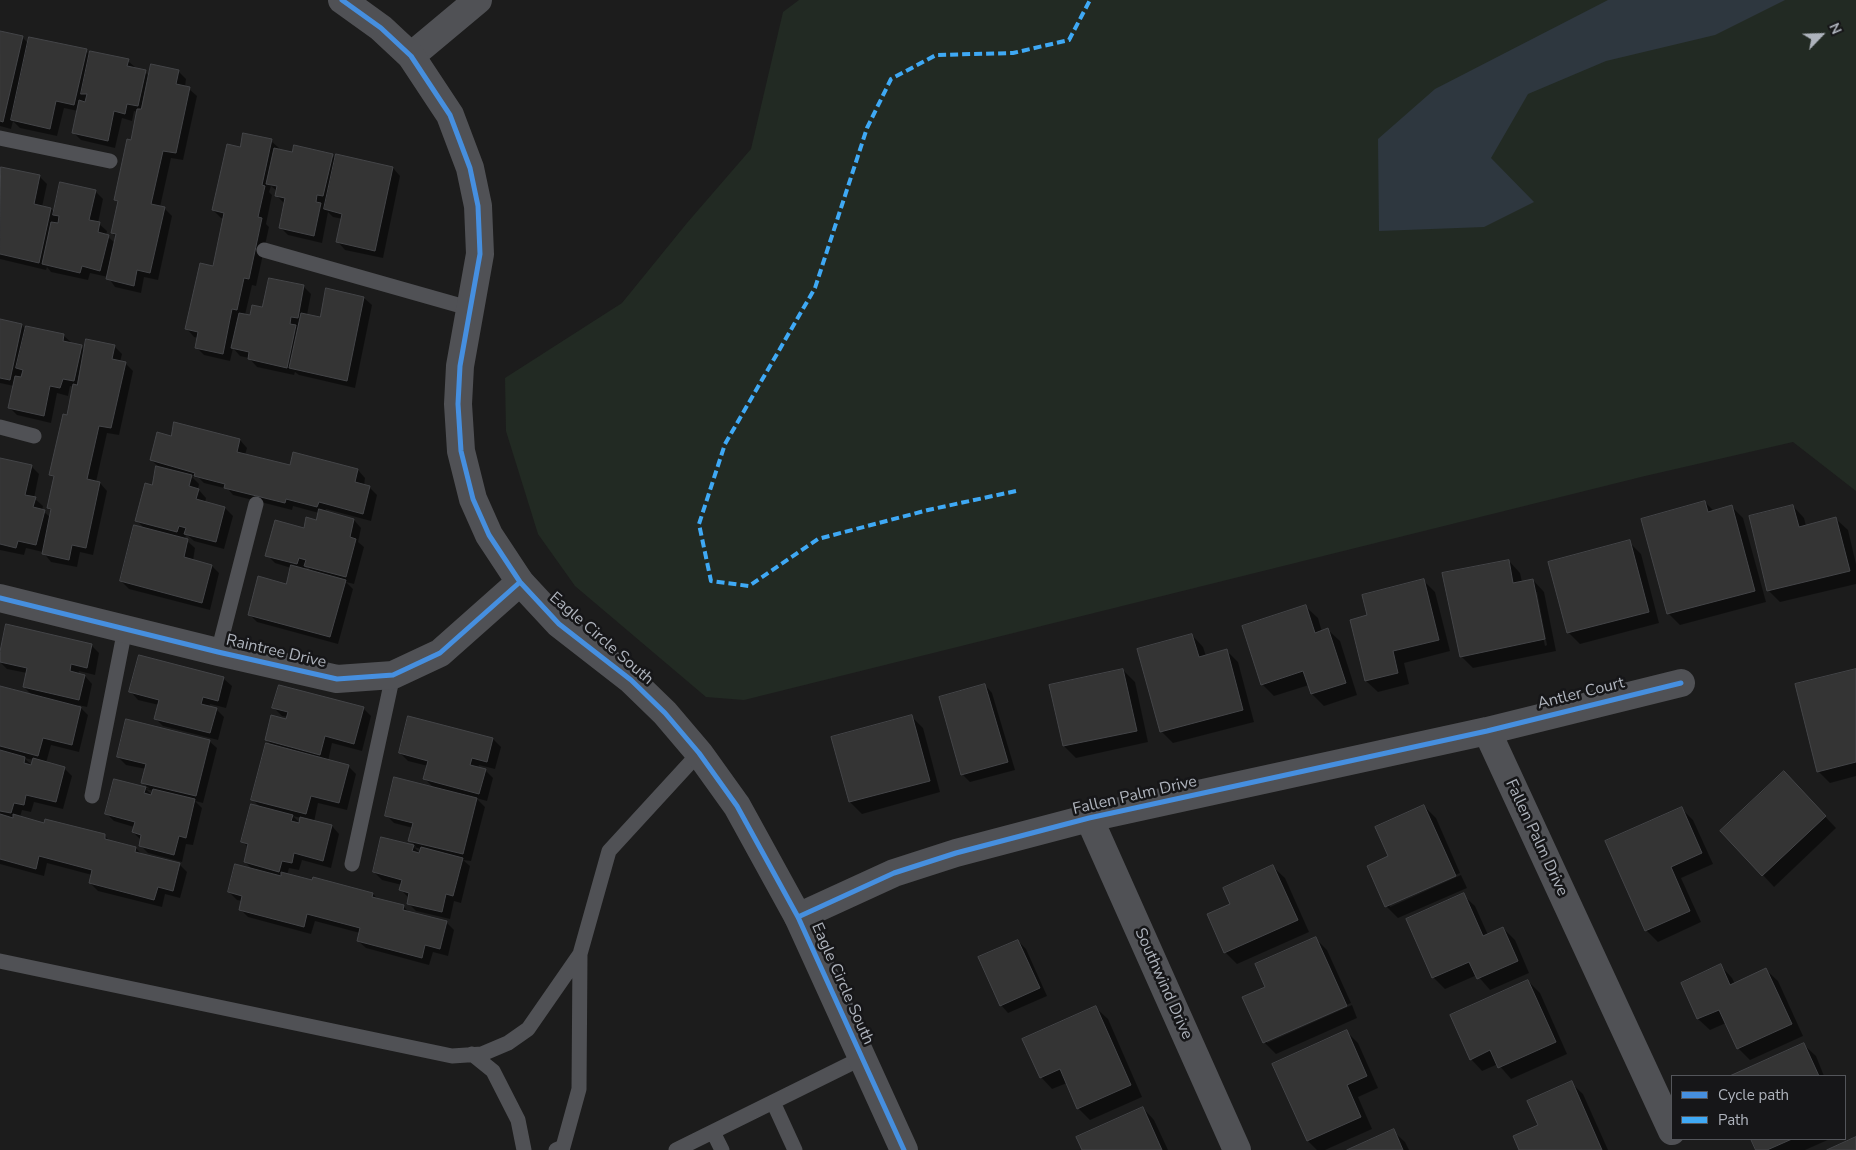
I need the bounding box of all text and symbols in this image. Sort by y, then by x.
north arrow [1796,10,1846,60]
text: N [1824,20,1846,37]
street label: Eagle Circle South [545,589,657,689]
street label: Raintree Drive [224,631,328,673]
street label: Antler Court [1535,674,1627,714]
street label: Fallen Palm Drive [1071,772,1199,820]
street label: Fallen Palm Drive [1501,777,1571,899]
street label: Eagle Circle South [806,920,878,1048]
street label: Southwind Drive [1130,925,1196,1043]
legend [1671,1075,1846,1140]
text: Cycle path [1718,1085,1789,1105]
text: Path [1718,1110,1749,1130]

